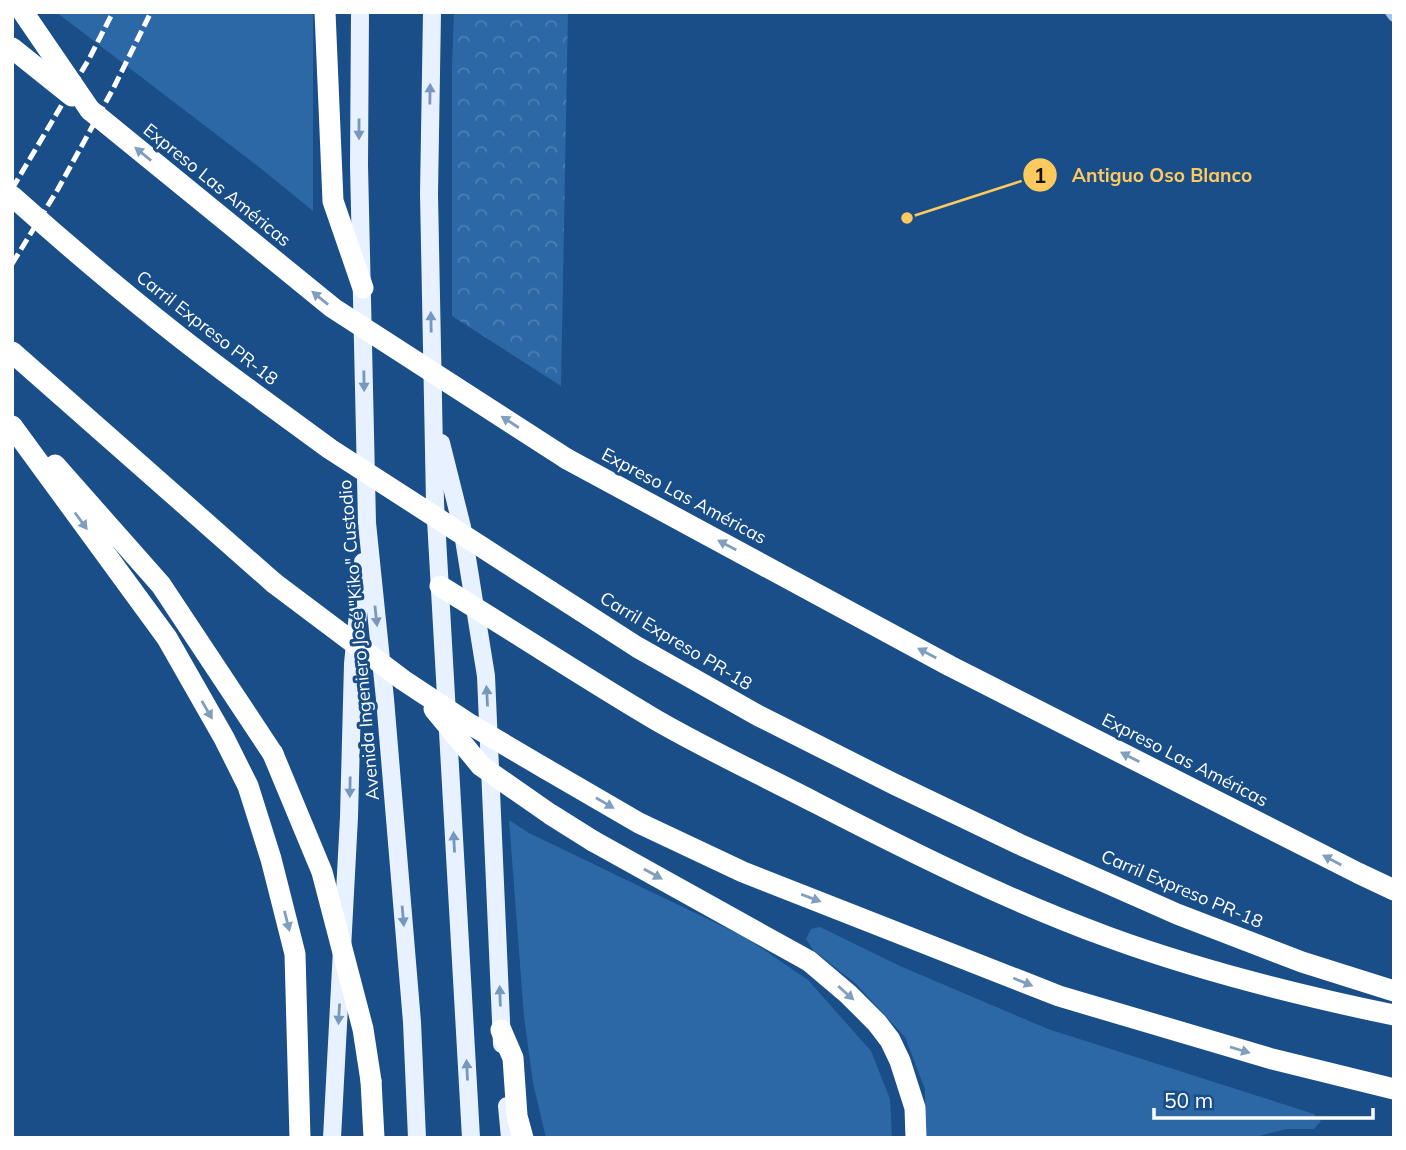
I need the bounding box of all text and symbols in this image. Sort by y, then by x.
one-way arrow [425,83,436,105]
street label: Expreso Las Américas [139,118,296,251]
one-way arrow [353,119,365,141]
one-way arrow [135,147,152,162]
callout: Antiguo Oso Blanco [1023,155,1266,195]
text: 1 [1034,162,1046,188]
text: Antiguo Oso Blanco [1072,163,1252,187]
street label: Carril Expreso PR-18 [132,265,283,390]
one-way arrow [311,290,329,305]
one-way arrow [426,310,437,332]
one-way arrow [359,371,370,393]
one-way arrow [500,416,520,429]
street label: Expreso Las Américas [598,442,771,549]
street label: Avenida Ingeniero José "Kiko" Custodio [333,479,384,801]
one-way arrow [74,512,88,530]
one-way arrow [717,539,737,551]
street label: Carril Expreso PR-18 [596,586,757,695]
one-way arrow [371,605,382,627]
one-way arrow [917,648,937,659]
one-way arrow [482,684,493,706]
one-way arrow [201,700,213,719]
street label: Expreso Las Américas [1098,708,1272,812]
one-way arrow [1120,751,1140,762]
one-way arrow [344,776,356,798]
one-way arrow [595,797,615,809]
one-way arrow [448,831,459,853]
street label: Carril Expreso PR-18 [1098,844,1267,933]
one-way arrow [1323,854,1342,866]
one-way arrow [644,868,663,880]
one-way arrow [801,893,822,904]
one-way arrow [398,905,409,927]
one-way arrow [282,911,293,933]
one-way arrow [1013,976,1034,987]
one-way arrow [494,985,505,1007]
one-way arrow [837,985,855,1001]
one-way arrow [334,1004,345,1026]
one-way arrow [1230,1045,1251,1055]
one-way arrow [461,1058,472,1080]
scale bar [1154,1076,1373,1120]
text: 50 m [1164,1087,1213,1113]

